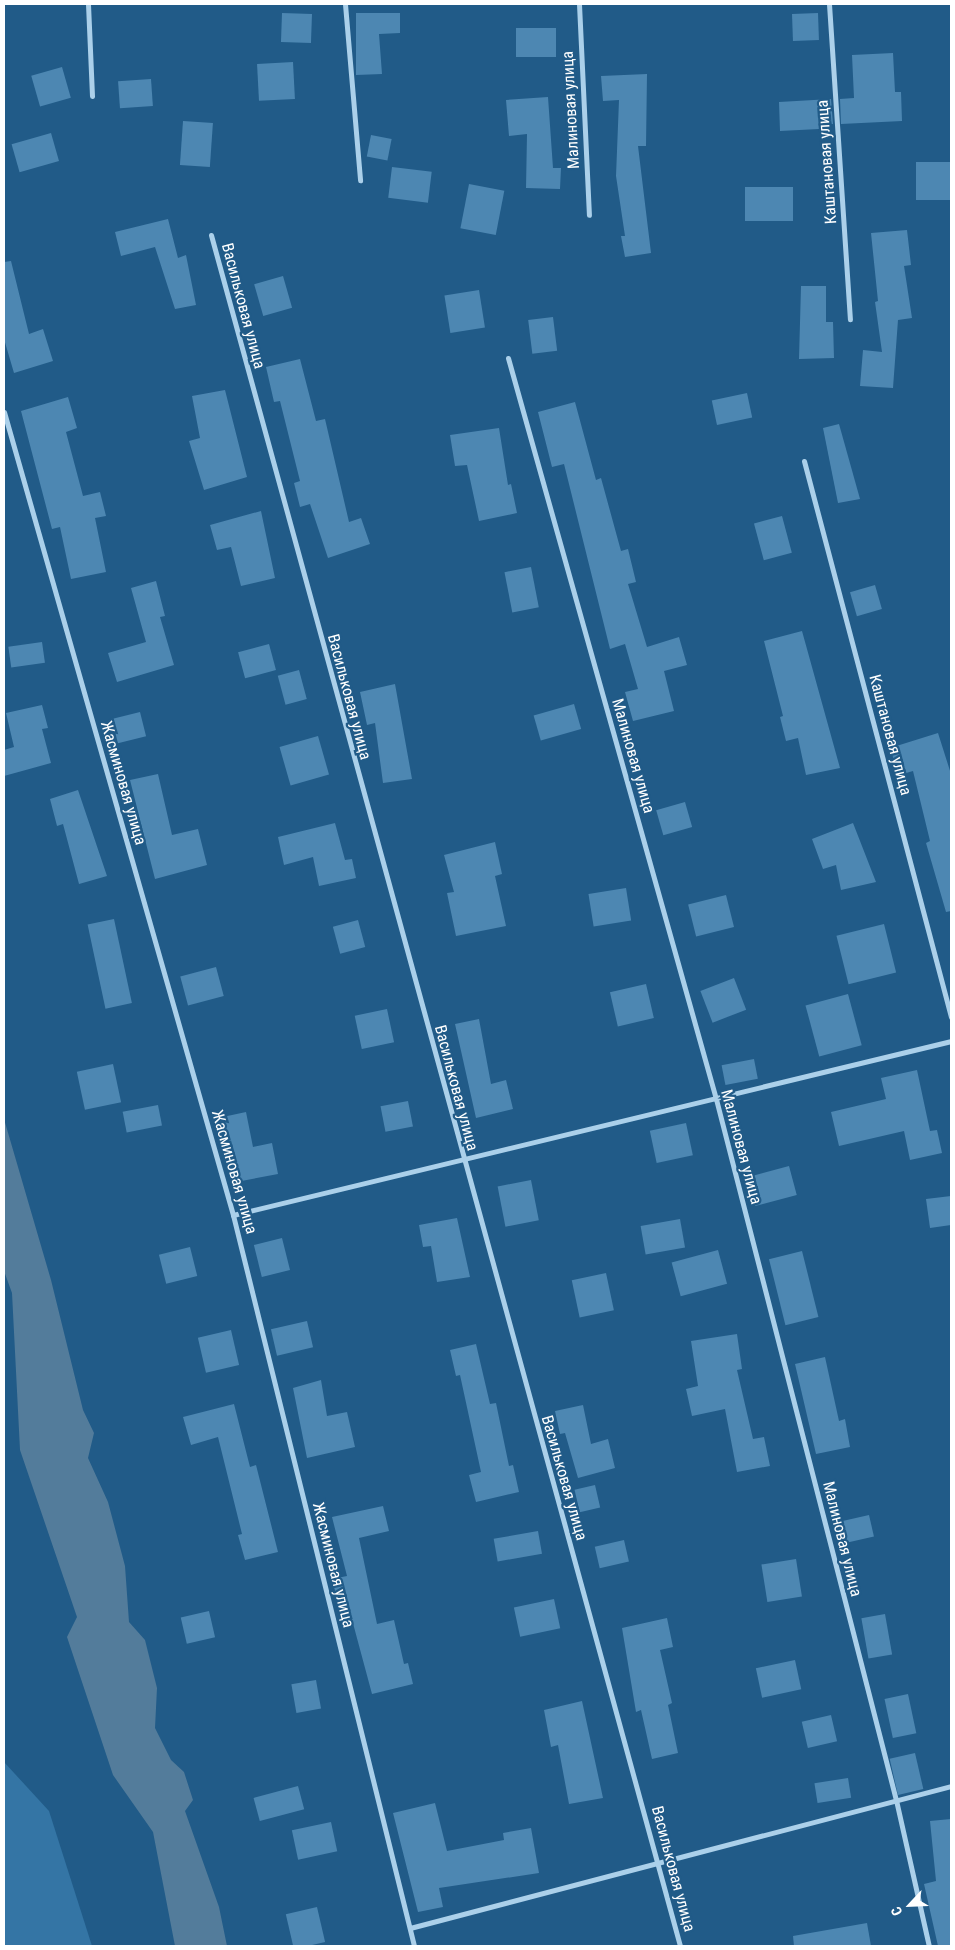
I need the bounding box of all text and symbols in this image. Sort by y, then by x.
street label: Малиновая улица [558,51,584,169]
street label: Каштановая улица [813,99,841,225]
street label: Васильковая улица [217,241,269,371]
street label: Васильковая улица [323,632,375,762]
street label: Каштановая улица [865,673,915,797]
street label: Малиновая улица [608,697,658,815]
street label: Жасминовая улица [96,719,150,847]
street label: Васильковая улица [430,1023,482,1153]
street label: Малиновая улица [716,1087,766,1207]
street label: Жасминовая улица [207,1108,261,1236]
street label: Васильковая улица [537,1413,591,1543]
street label: Малиновая улица [818,1479,866,1599]
street label: Жасминовая улица [308,1500,358,1630]
street label: Васильковая улица [647,1804,699,1934]
north arrow [885,1880,935,1930]
text: С [887,1904,905,1918]

